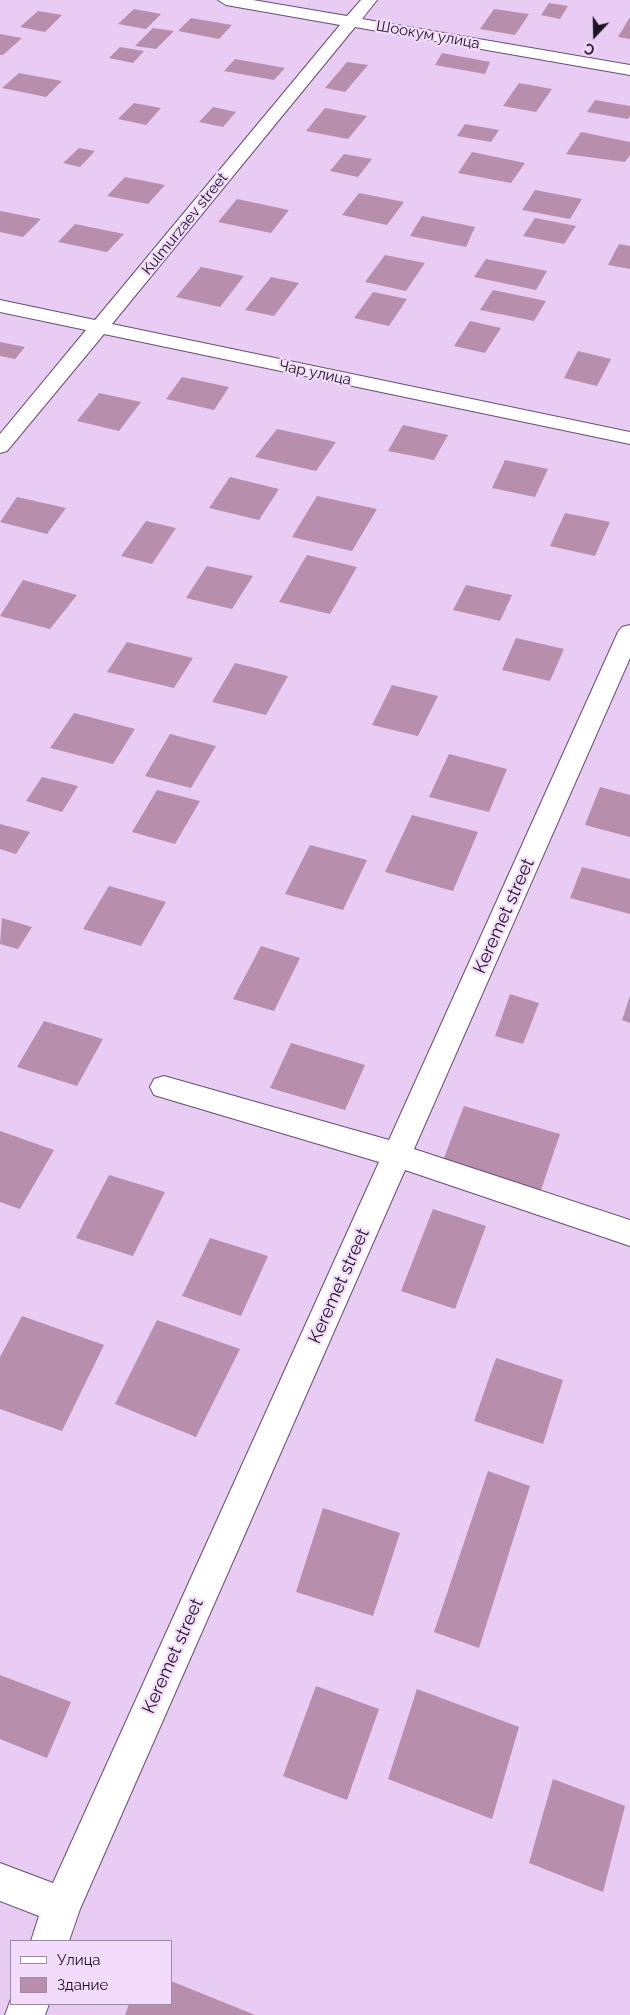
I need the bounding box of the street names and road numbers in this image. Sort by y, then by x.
street label: Шоокум улица [375,17,481,53]
street label: Kulmurzaev street [138,169,232,279]
street label: Чар улица [277,357,353,389]
street label: Keremet street [469,855,539,977]
street label: Keremet street [304,1225,374,1347]
street label: Keremet street [138,1595,208,1717]

